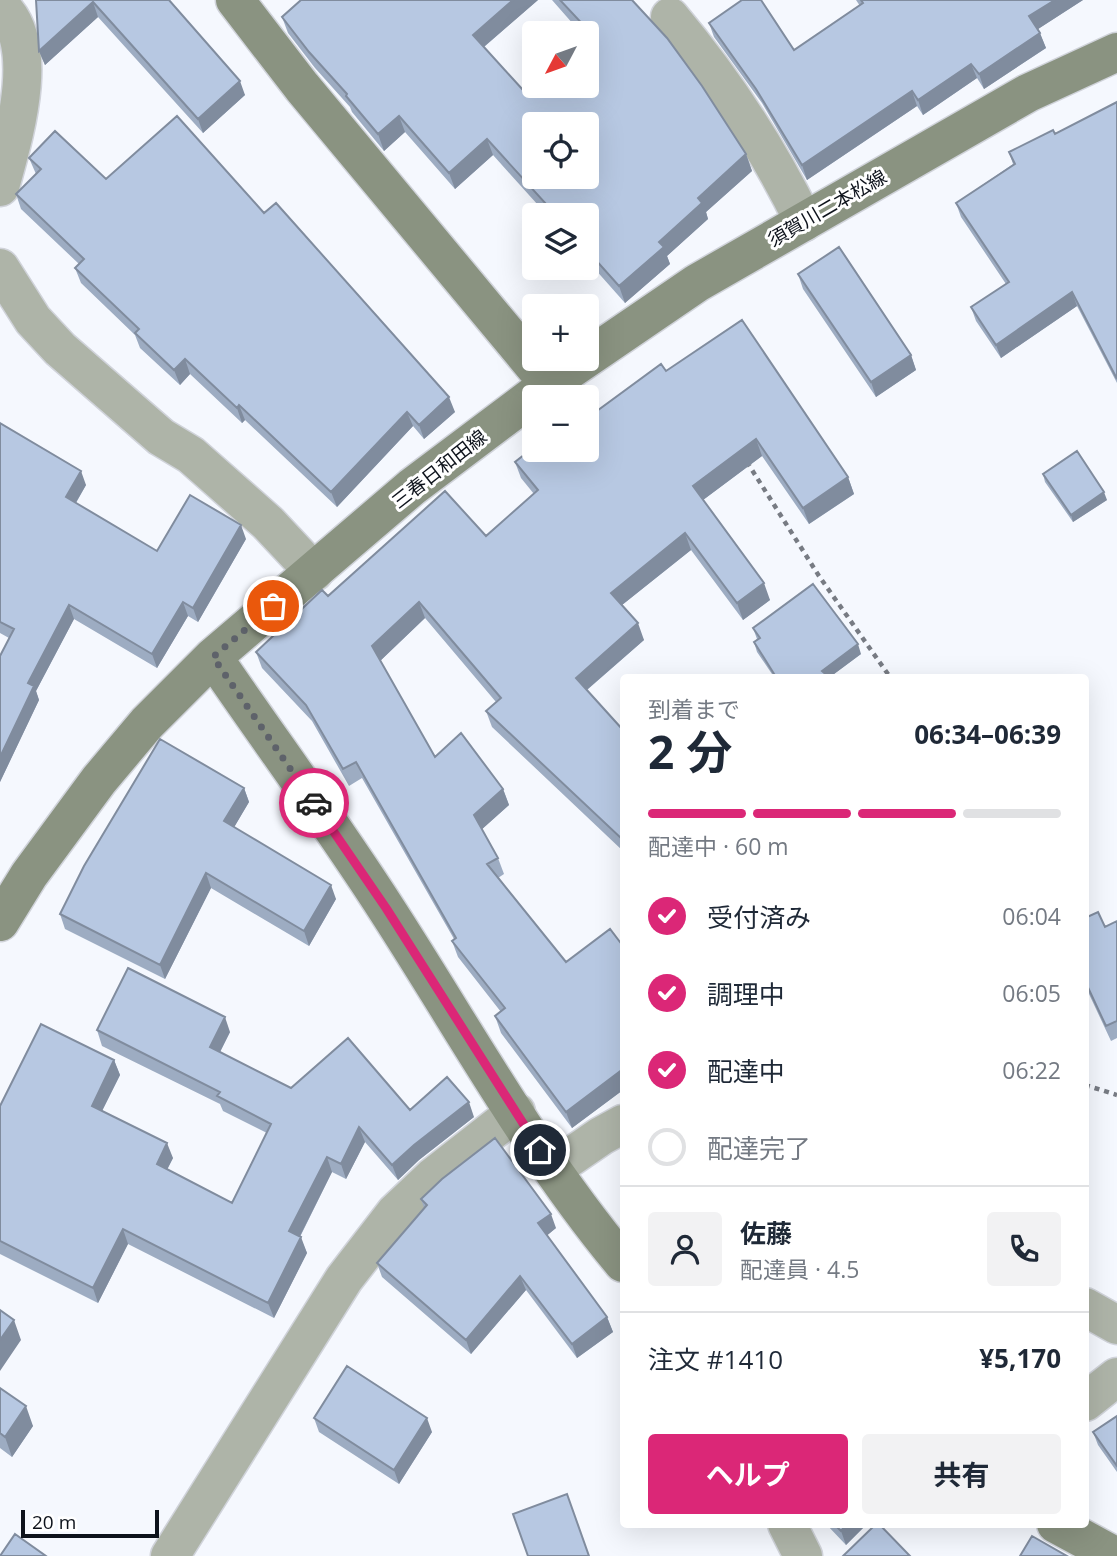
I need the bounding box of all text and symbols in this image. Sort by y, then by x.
north arrow [522,21,598,98]
map controls [522,21,599,462]
button: locate [522,112,599,189]
street label: 須賀川二本松線 [763,163,891,253]
button: layers [522,203,599,280]
button: + [522,294,599,371]
button: − [522,385,599,462]
street label: 三春日和田線 [386,424,492,514]
pin [243,576,303,636]
icon: bag [254,587,292,625]
text: 到着まで [648,693,740,725]
text: 06:34–06:39 [914,716,1061,752]
text: 2 分 [648,720,732,782]
courier [279,768,349,838]
icon: car [295,784,333,822]
text: 配達中 · 60 m [648,830,789,862]
icon: check [648,897,686,935]
text: 受付済み [707,899,811,935]
text: 06:04 [1002,900,1061,932]
icon: check [648,974,686,1012]
text: 調理中 [707,976,785,1012]
text: 06:05 [1002,977,1061,1009]
icon: check [648,1051,686,1089]
text: 配達中 [707,1053,785,1089]
text: 06:22 [1002,1054,1061,1086]
pin [510,1120,570,1180]
text: 配達完了 [707,1130,811,1166]
icon: home [521,1131,559,1169]
button: person [648,1212,722,1286]
button: phone [987,1212,1061,1286]
text: 佐藤 [740,1215,792,1251]
text: 配達員 · 4.5 [740,1253,859,1285]
text: ¥5,170 [979,1340,1061,1376]
text: 注文 #1410 [648,1341,783,1377]
button: ヘルプ [648,1434,848,1514]
button: 共有 [862,1434,1061,1514]
scale bar [21,1507,159,1539]
text: 20 m [32,1509,76,1535]

